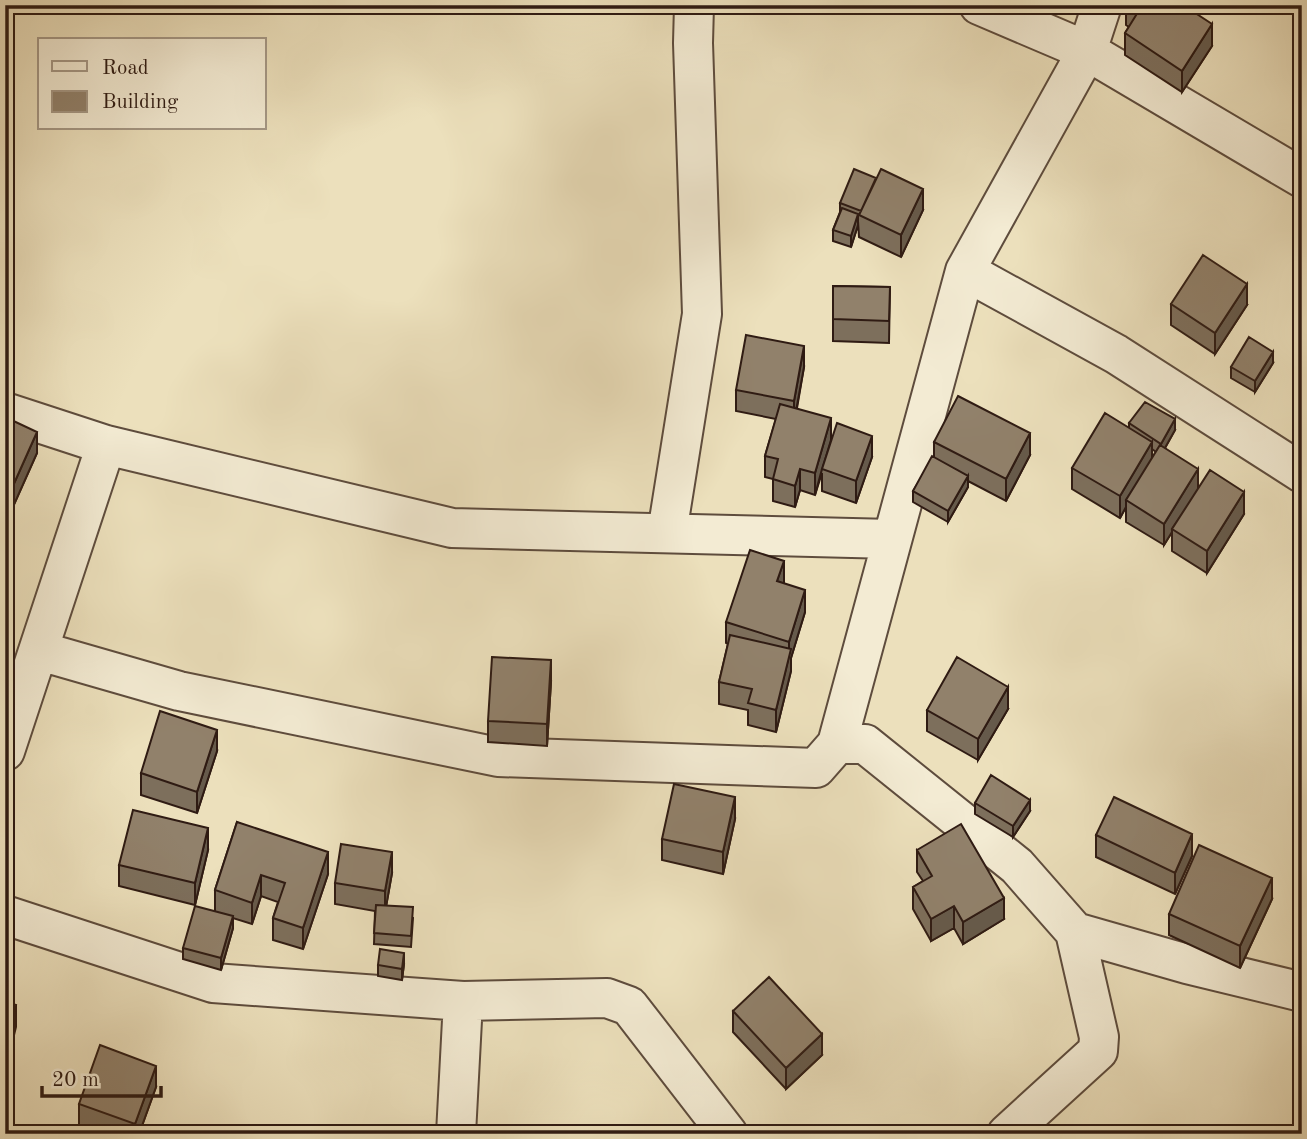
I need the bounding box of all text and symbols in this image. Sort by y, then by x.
legend [38,38,266,130]
text: Road [102,58,149,79]
text: Building [102,92,179,113]
scale bar [42,1055,161,1099]
text: 20 m [52,1070,99,1091]

